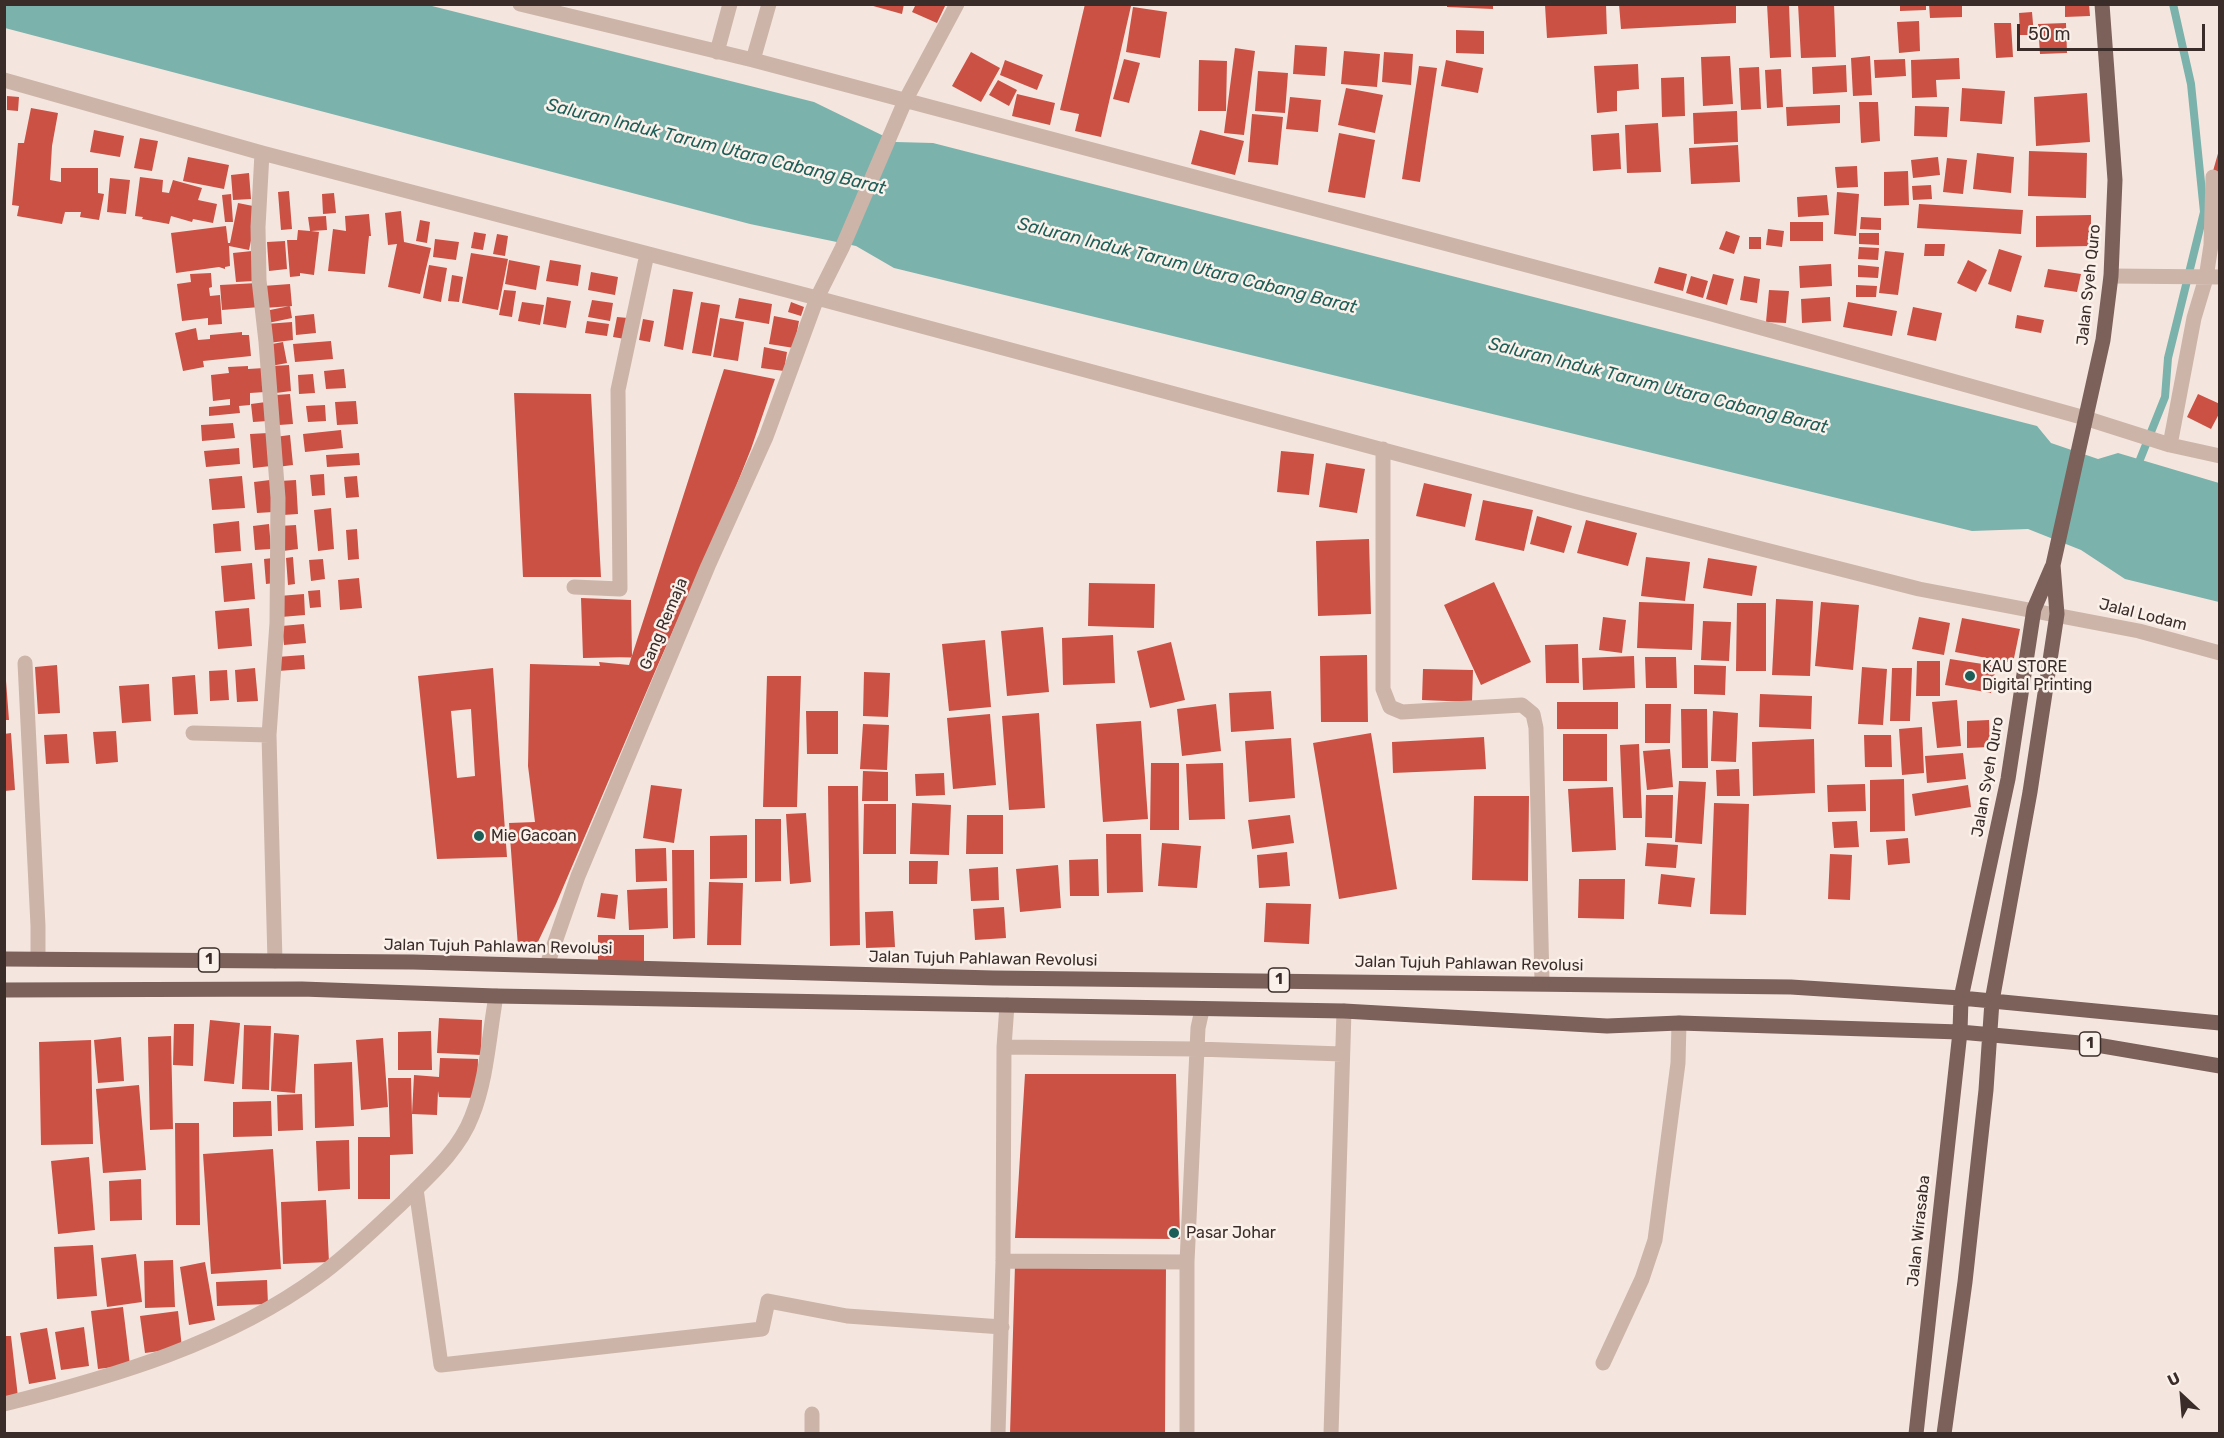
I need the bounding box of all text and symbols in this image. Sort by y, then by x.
scale bar [2020,12,2208,50]
text: 50 m [2028,23,2071,45]
water label: Saluran Induk Tarum Utara Cabang Barat [544,94,888,200]
water label: Saluran Induk Tarum Utara Cabang Barat [1015,213,1359,319]
street label: Jalan Syeh Quro [2073,223,2105,347]
water label: Saluran Induk Tarum Utara Cabang Barat [1486,333,1830,439]
street label: Gang Remaja [636,575,692,673]
street label: Jalal Lodam [2097,595,2189,635]
place label: KAU STORE Digital Printing [1982,657,2092,695]
marker: KAU STORE Digital Printing [1963,669,1977,683]
street label: Jalan Syeh Quro [1968,715,2008,839]
place label: Mie Gacoan [491,826,577,846]
marker: Mie Gacoan [472,829,486,843]
street label: Jalan Tujuh Pahlawan Revolusi [383,935,613,959]
street label: Jalan Tujuh Pahlawan Revolusi [868,947,1098,971]
road number: 1 [198,948,220,972]
street label: Jalan Tujuh Pahlawan Revolusi [1354,952,1584,976]
road number: 1 [1268,968,1290,992]
road number: 1 [2080,1032,2100,1056]
street label: Jalan Wirasaba [1904,1174,1934,1288]
place label: Pasar Johar [1186,1223,1276,1243]
marker: Pasar Johar [1167,1226,1181,1240]
north arrow [2152,1366,2212,1426]
text: U [2165,1368,2183,1390]

